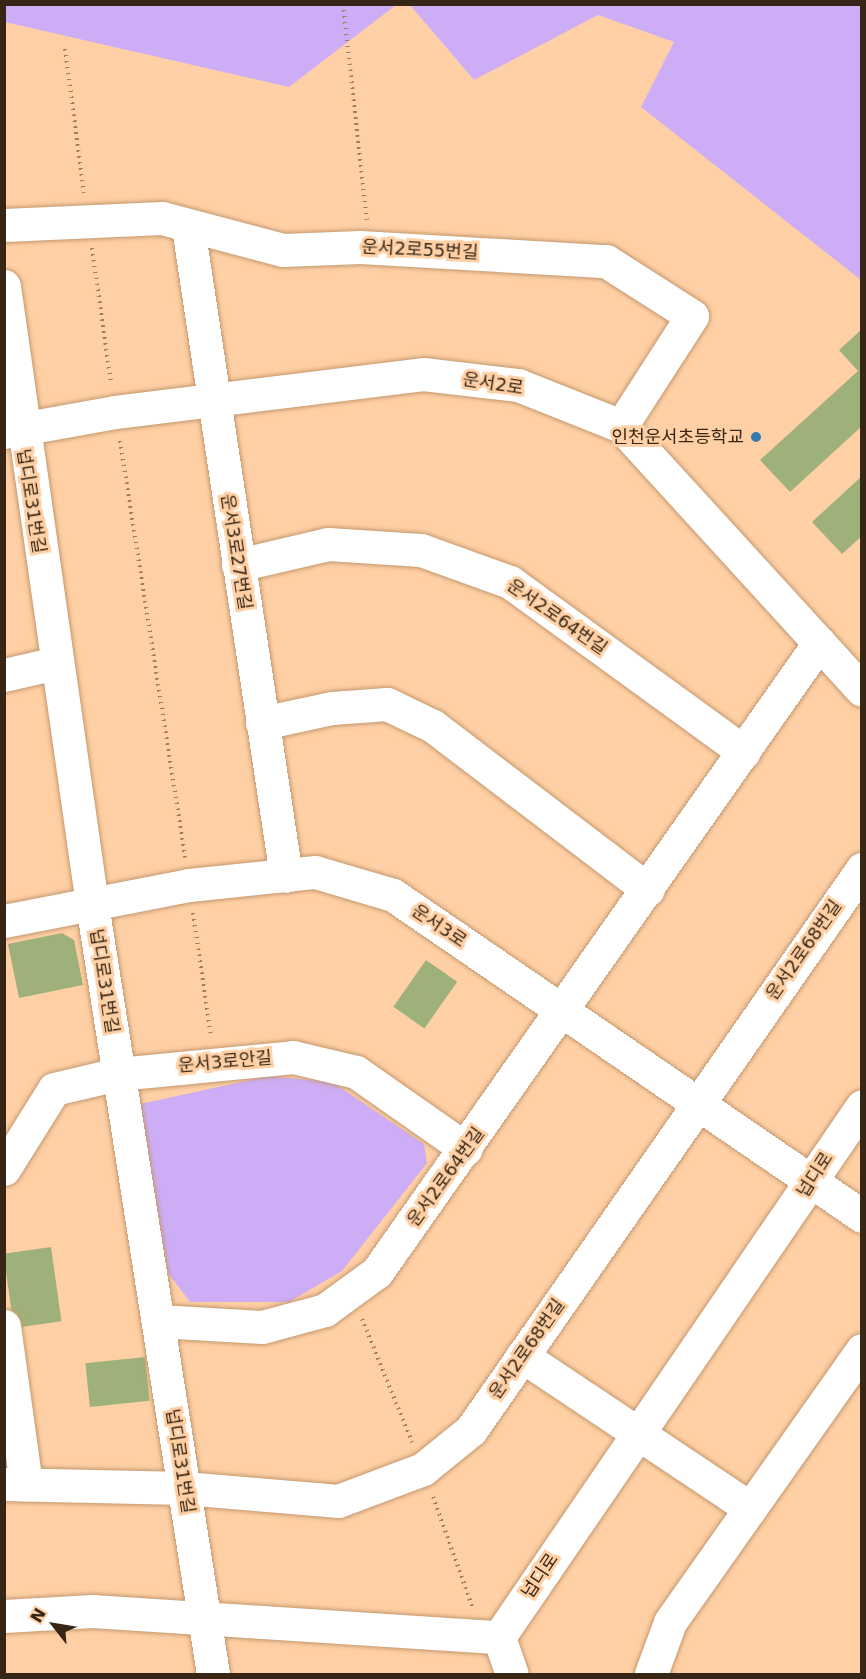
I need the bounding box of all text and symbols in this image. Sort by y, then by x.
street label: 운서2로55번길 [361,236,479,264]
street label: 운서2로 [461,369,525,399]
place label: 인천운서초등학교 [612,426,744,448]
marker: 인천운서초등학교 [749,430,763,444]
street label: 넙디로31번길 [12,447,50,555]
street label: 운서3로27번길 [216,492,256,612]
street label: 운서2로64번길 [503,575,611,659]
street label: 운서2로68번길 [762,896,846,1004]
street label: 운서3로 [408,900,470,952]
street label: 넙디로31번길 [85,927,123,1035]
street label: 운서3로안길 [177,1047,273,1077]
street label: 운서2로64번길 [403,1123,489,1231]
street label: 넙디로 [792,1148,838,1202]
street label: 운서2로68번길 [485,1295,569,1403]
street label: 넙디로31번길 [161,1407,199,1515]
street label: 넙디로 [517,1549,563,1603]
north arrow [24,1595,84,1655]
text: N [27,1605,50,1626]

